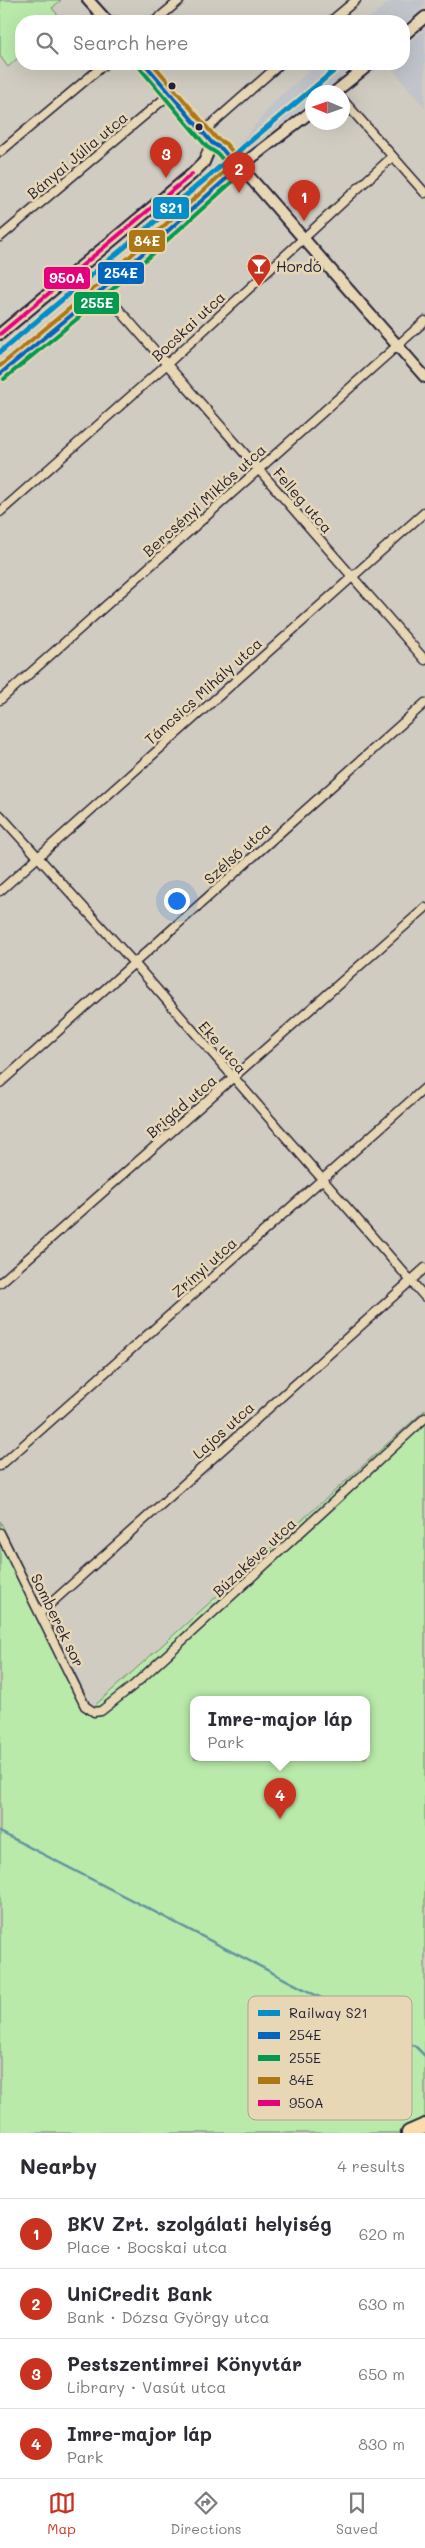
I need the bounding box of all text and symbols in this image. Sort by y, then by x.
search box [15,15,410,70]
icon: search [33,29,61,57]
text: Search here [73,30,189,55]
unlabelled marker [167,81,177,91]
north arrow [305,85,350,130]
street label: Bányai Júlia utca [23,107,131,203]
unlabelled marker [194,122,204,132]
pin: 3 [150,137,182,178]
pin: 2 [223,152,255,193]
pin: 1 [288,180,320,221]
line badge: S21 [152,196,190,220]
text: S21 [160,198,182,217]
line badge: 84E [128,229,166,253]
text: 84E [134,231,160,250]
bar icon: Hordó [246,253,272,287]
place label: Hordó [276,256,322,276]
line badge: 254E [97,261,145,285]
text: 254E [104,263,138,282]
line badge: 950A [43,266,91,290]
text: 950A [49,268,85,287]
street label: Bocskai utca [147,287,229,365]
line badge: 255E [73,291,120,315]
text: 255E [80,293,114,312]
street label: Bercsényi Miklós utca [138,439,270,561]
street label: Felleg utca [269,463,337,537]
street label: Táncsics Mihály utca [140,633,266,749]
street label: Szélső utca [199,818,275,888]
your location [164,888,190,914]
street label: Eke utca [195,1016,251,1078]
street label: Brigád utca [142,1070,220,1142]
street label: Zrínyi utca [167,1233,241,1301]
street label: Lajos utca [188,1397,258,1463]
street label: Búzakéve utca [208,1513,300,1601]
street label: Somberek sor [27,1570,89,1670]
popup [190,1696,370,1761]
text: Imre-major láp [208,1706,352,1731]
text: Park [208,1731,244,1752]
pin: 4 [264,1778,296,1819]
legend [248,1996,412,2120]
text: Railway S21 [289,2003,368,2022]
text: 254E [289,2025,321,2044]
text: 255E [289,2048,321,2067]
text: 84E [289,2070,314,2089]
text: 950A [289,2093,324,2112]
text: Nearby [20,2152,97,2179]
text: 4 results [337,2155,405,2176]
text: BKV Zrt. szolgálati helyiség [67,2211,332,2236]
text: 1 [32,2223,40,2244]
text: 620 m [359,2223,405,2244]
text: Place · Bocskai utca [67,2236,228,2257]
text: UniCredit Bank [67,2281,212,2306]
text: 2 [32,2293,40,2314]
text: 630 m [358,2293,405,2314]
text: Bank · Dózsa György utca [67,2306,269,2327]
text: Pestszentimrei Könyvtár [67,2351,302,2376]
text: 3 [31,2363,41,2384]
text: 650 m [358,2363,405,2384]
text: Library · Vasút utca [67,2376,226,2397]
text: Imre-major láp [67,2421,212,2446]
text: 4 [31,2433,41,2454]
text: 830 m [358,2433,405,2454]
text: Park [67,2446,103,2467]
tab: Map [47,2489,76,2538]
tab: Directions [170,2489,242,2538]
tab: Saved [336,2489,378,2538]

